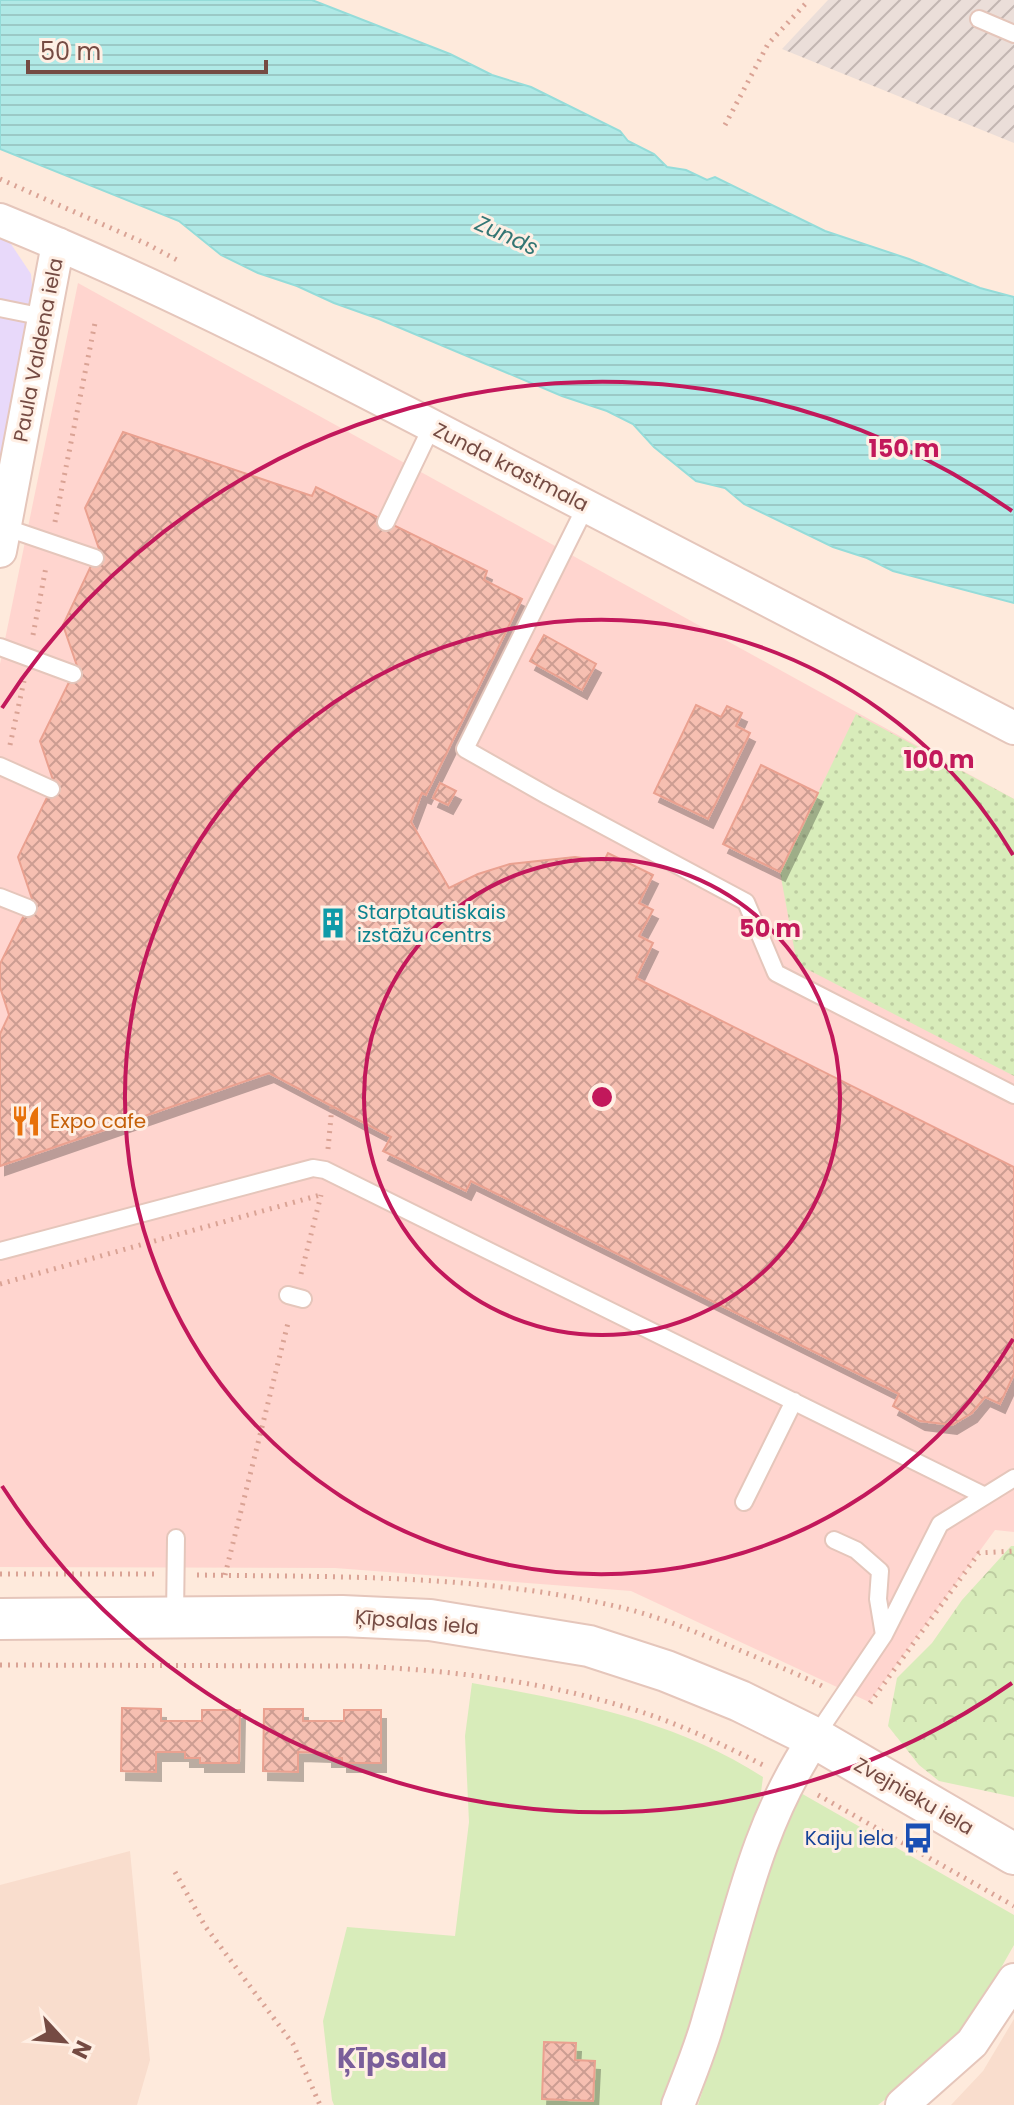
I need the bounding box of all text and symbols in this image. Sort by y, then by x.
scale bar [28,24,266,74]
text: 50 m [40,35,101,68]
water label: Zunds [469,207,543,263]
street label: Paula Valdena iela [6,256,70,444]
street label: Zunda krastmala [429,416,593,518]
text: 150 m [869,432,939,465]
text: 100 m [904,743,974,776]
place label: Starptautiskais izstāžu centrs [357,898,506,949]
building icon: Starptautiskais izstāžu centrs [316,906,350,940]
text: 50 m [739,912,801,945]
centre of rings [588,1083,616,1111]
restaurant icon: Expo cafe [9,1104,43,1138]
place label: Expo cafe [50,1107,146,1135]
street label: Ķīpsalas iela [354,1603,480,1641]
street label: Zvejnieku iela [849,1750,979,1842]
bus stop icon: Kaiju iela [901,1821,935,1855]
place label: Kaiju iela [805,1824,894,1852]
north arrow [24,2001,104,2081]
text: N [64,2035,99,2064]
district label: Ķīpsala [337,2039,447,2078]

